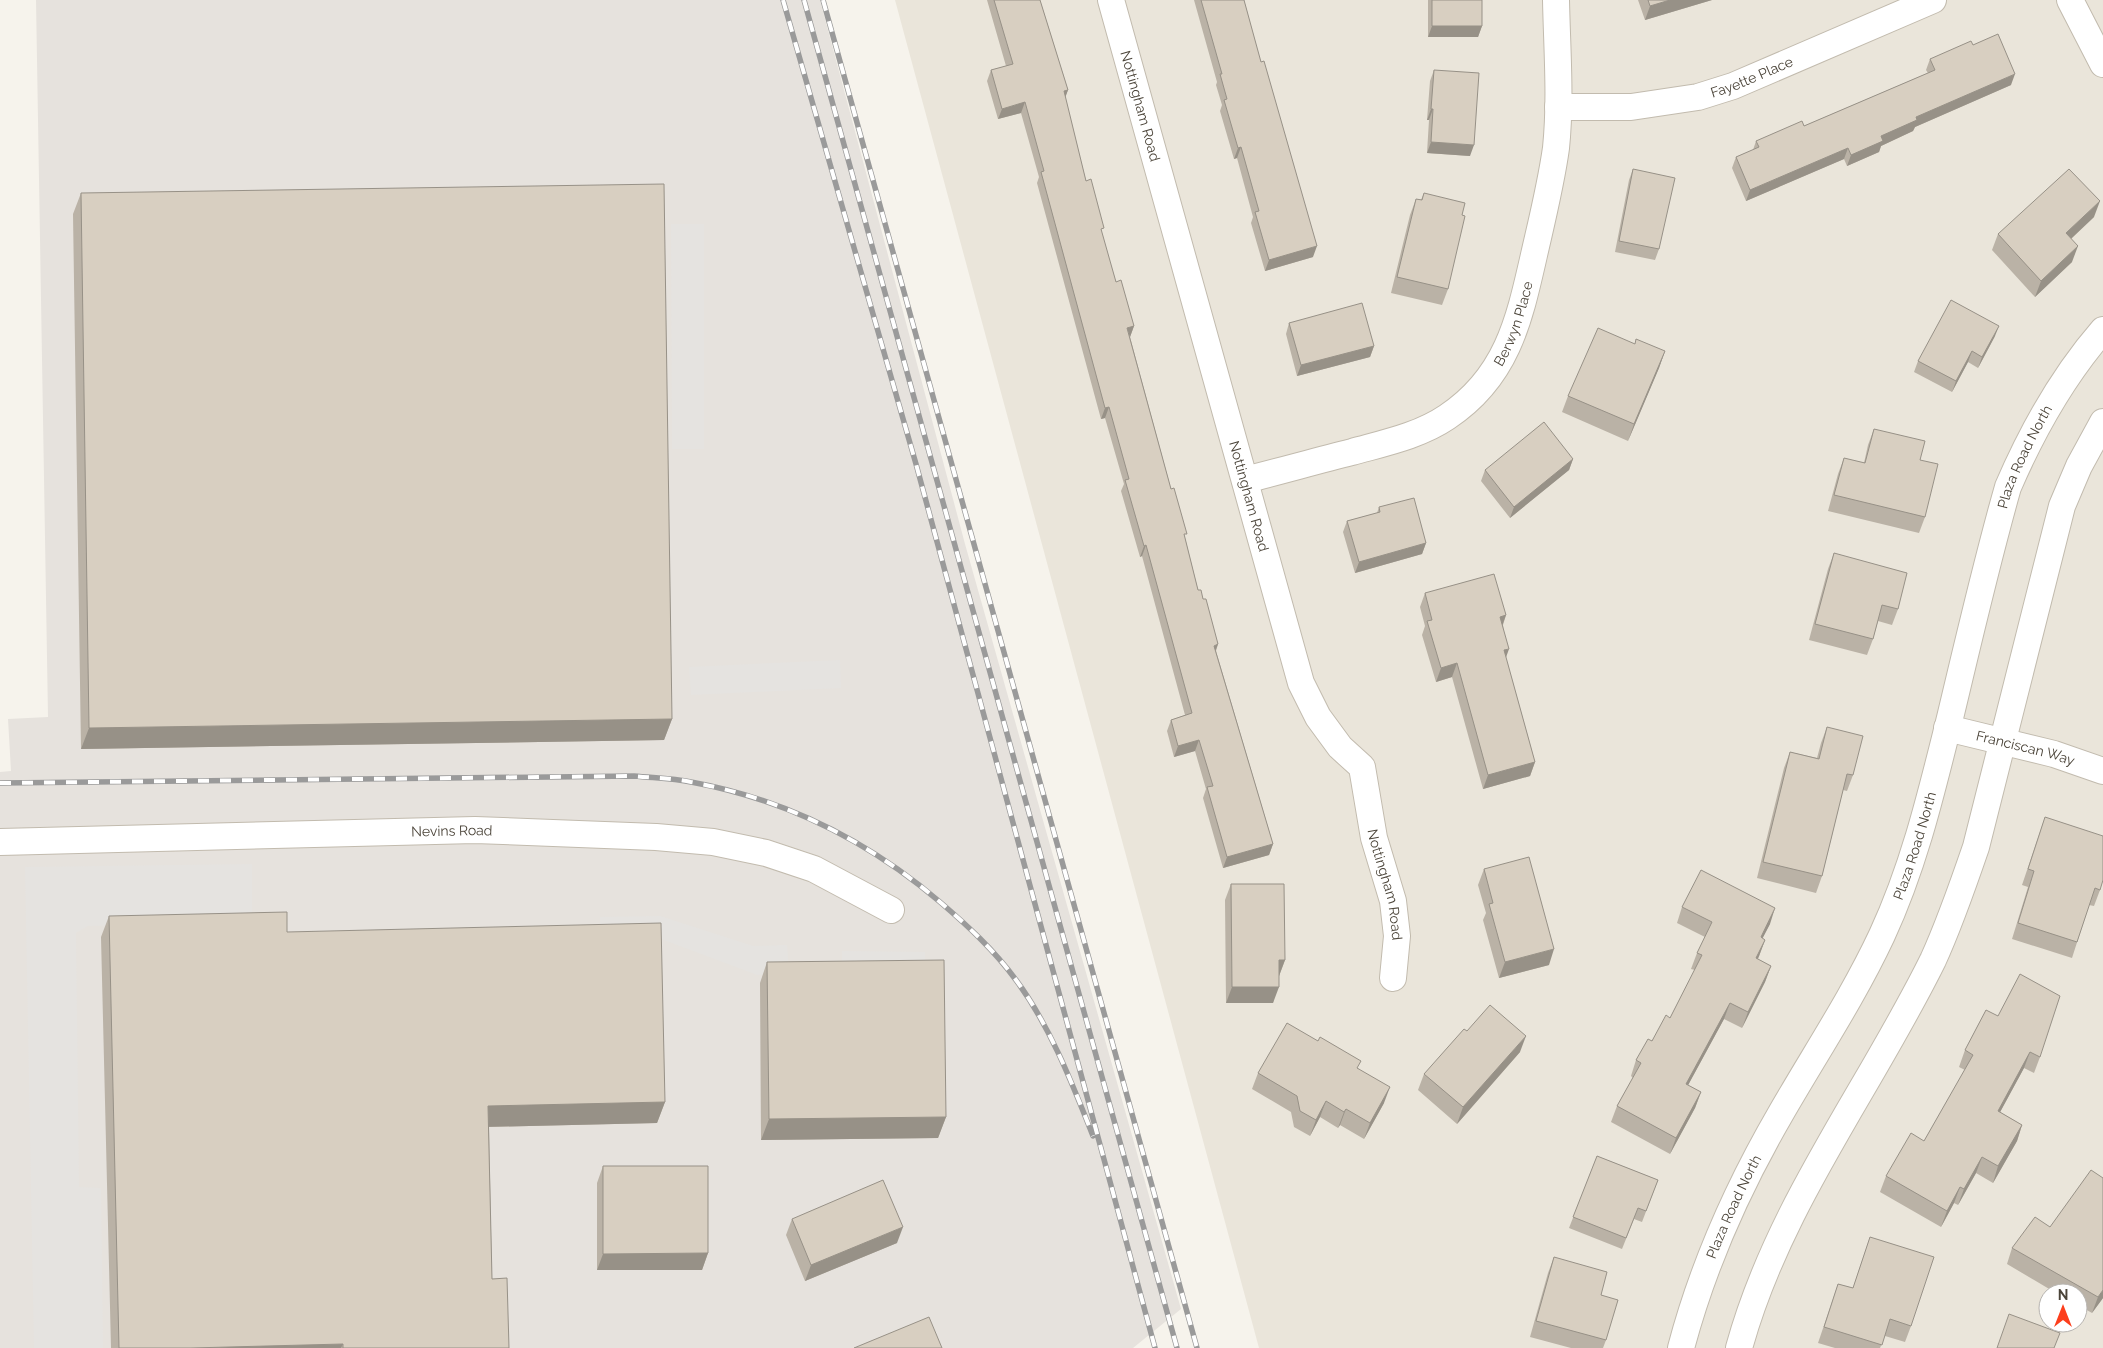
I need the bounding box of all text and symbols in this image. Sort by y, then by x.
street label: Nottingham Road [1117,49,1163,163]
street label: Fayette Place [1709,53,1795,101]
street label: Berwyn Place [1490,280,1536,369]
street label: Plaza Road North [1994,402,2055,510]
street label: Nottingham Road [1226,439,1272,553]
street label: Franciscan Way [1975,727,2077,769]
street label: Plaza Road North [1890,790,1939,902]
street label: Nevins Road [411,822,493,840]
street label: Nottingham Road [1365,828,1405,941]
street label: Plaza Road North [1703,1152,1764,1261]
north arrow [2038,1283,2088,1333]
text: N [2058,1287,2068,1303]

